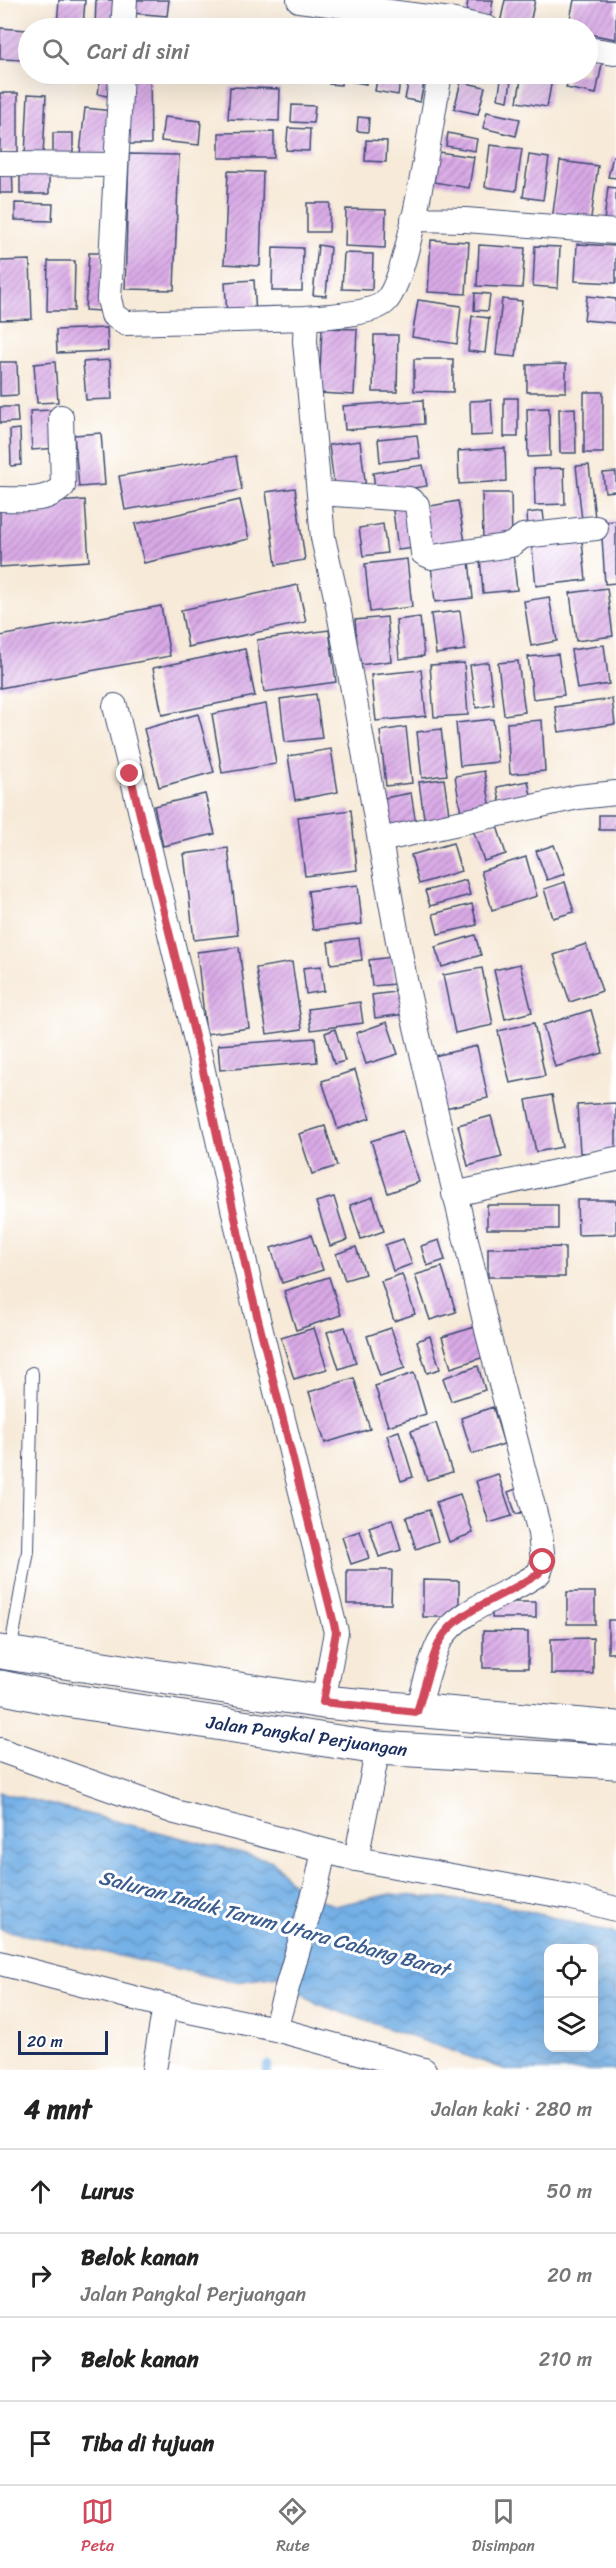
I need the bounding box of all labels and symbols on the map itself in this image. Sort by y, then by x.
route end [116,760,142,786]
route start [529,1548,555,1574]
street label: Jalan Pangkal Perjuangan [203,1706,410,1766]
water label: Saluran Induk Tarum Utara Cabang Barat [95,1860,456,1988]
scale bar [18,2028,108,2056]

